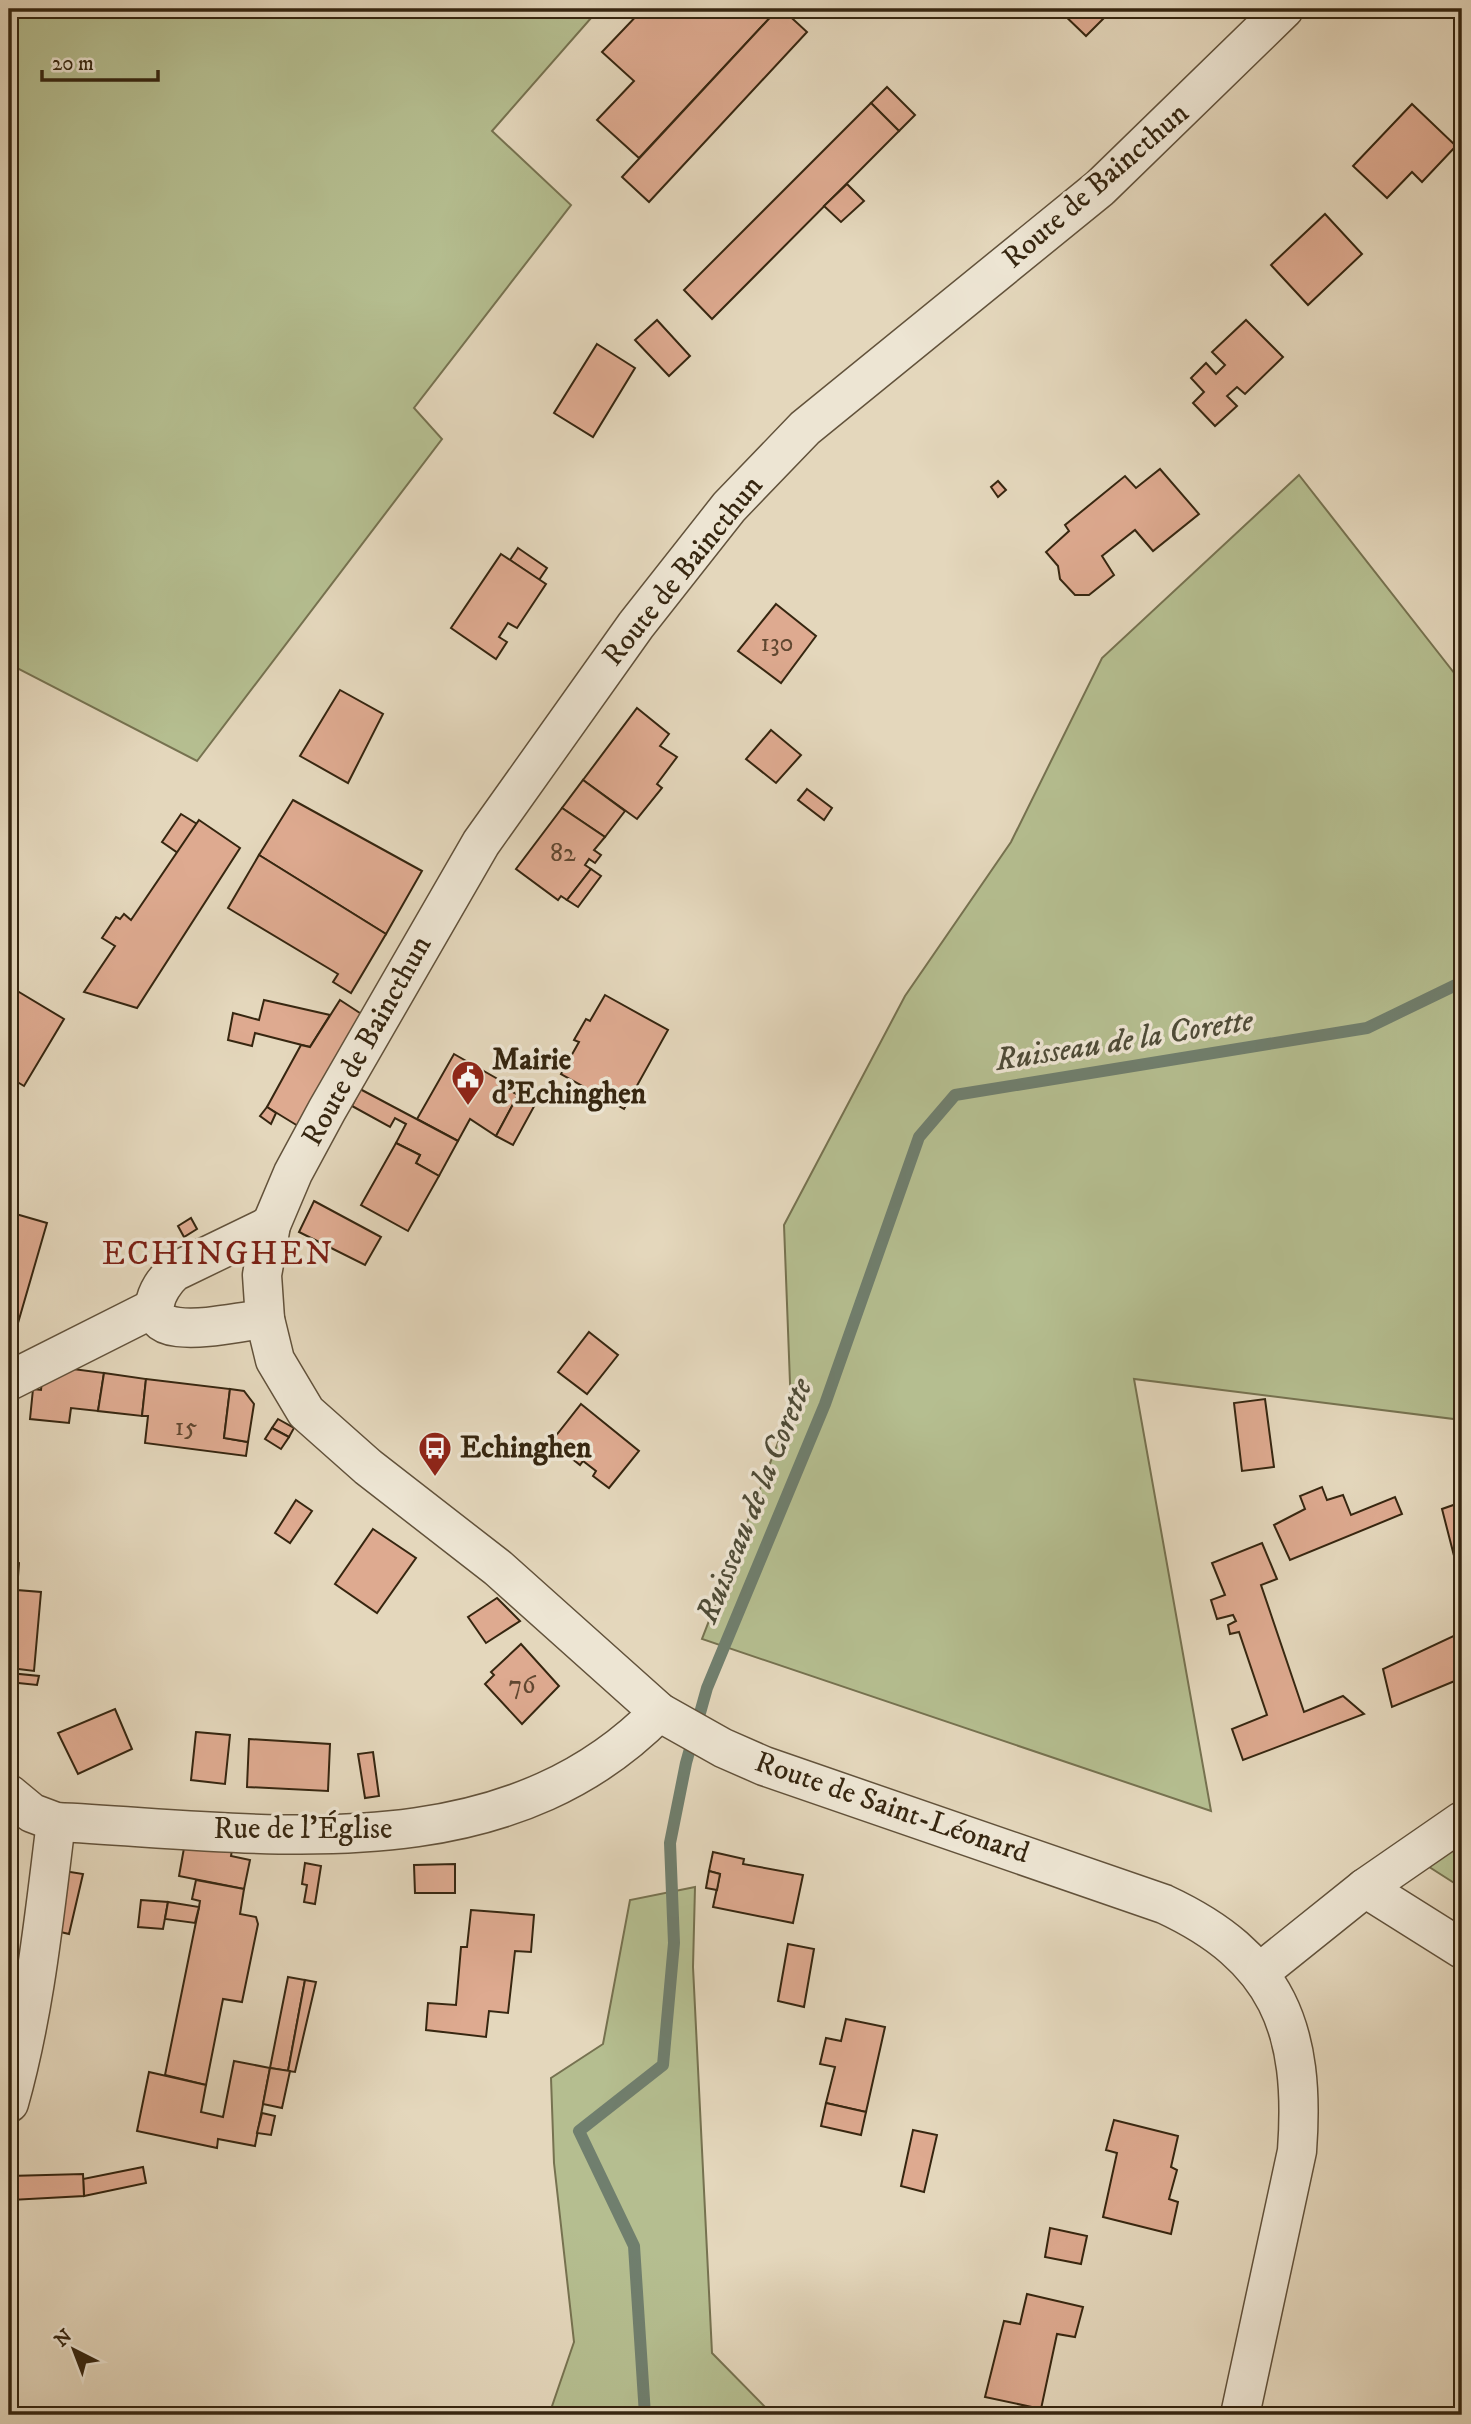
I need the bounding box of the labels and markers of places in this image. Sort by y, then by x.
place label: Mairie d'Echinghen [492,1042,647,1113]
public building icon: Mairie d'Echinghen [449,1058,487,1107]
bus stop icon: Echinghen [416,1429,454,1478]
place label: Echinghen [460,1430,592,1467]

